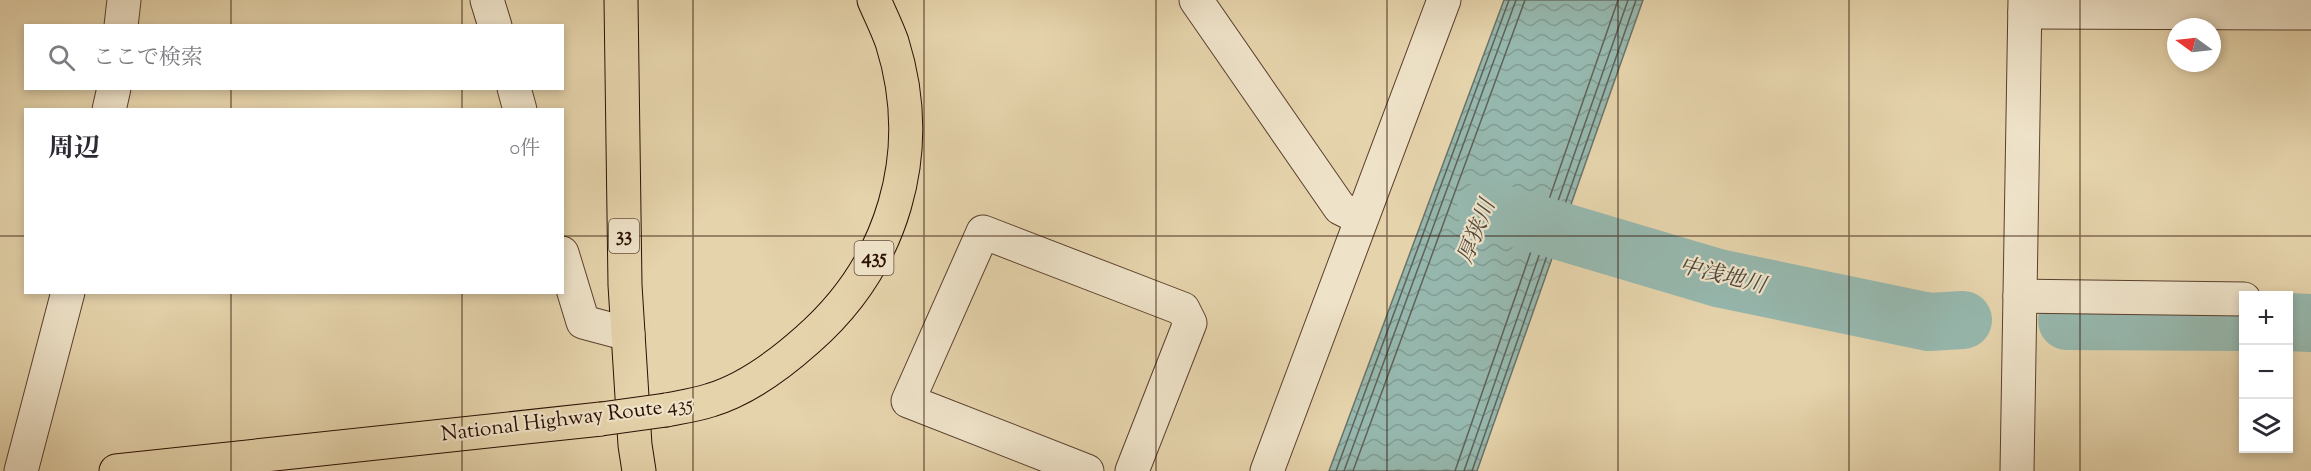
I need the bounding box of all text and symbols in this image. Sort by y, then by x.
north arrow [2167,18,2221,72]
search box [24,24,564,90]
icon: search [45,41,78,74]
text: ここで検索 [93,43,203,75]
text: 周辺 [48,131,100,168]
text: 0件 [509,135,540,164]
water label: 厚狭川 [1451,194,1506,269]
road number: 33 [609,219,639,253]
road number: 435 [854,241,894,275]
water label: 中浅地川 [1675,251,1770,304]
map controls [2239,291,2293,453]
button: + [2239,291,2293,345]
button: − [2239,345,2293,399]
street label: National Highway Route 435 [439,390,695,450]
button: layers [2239,399,2293,453]

